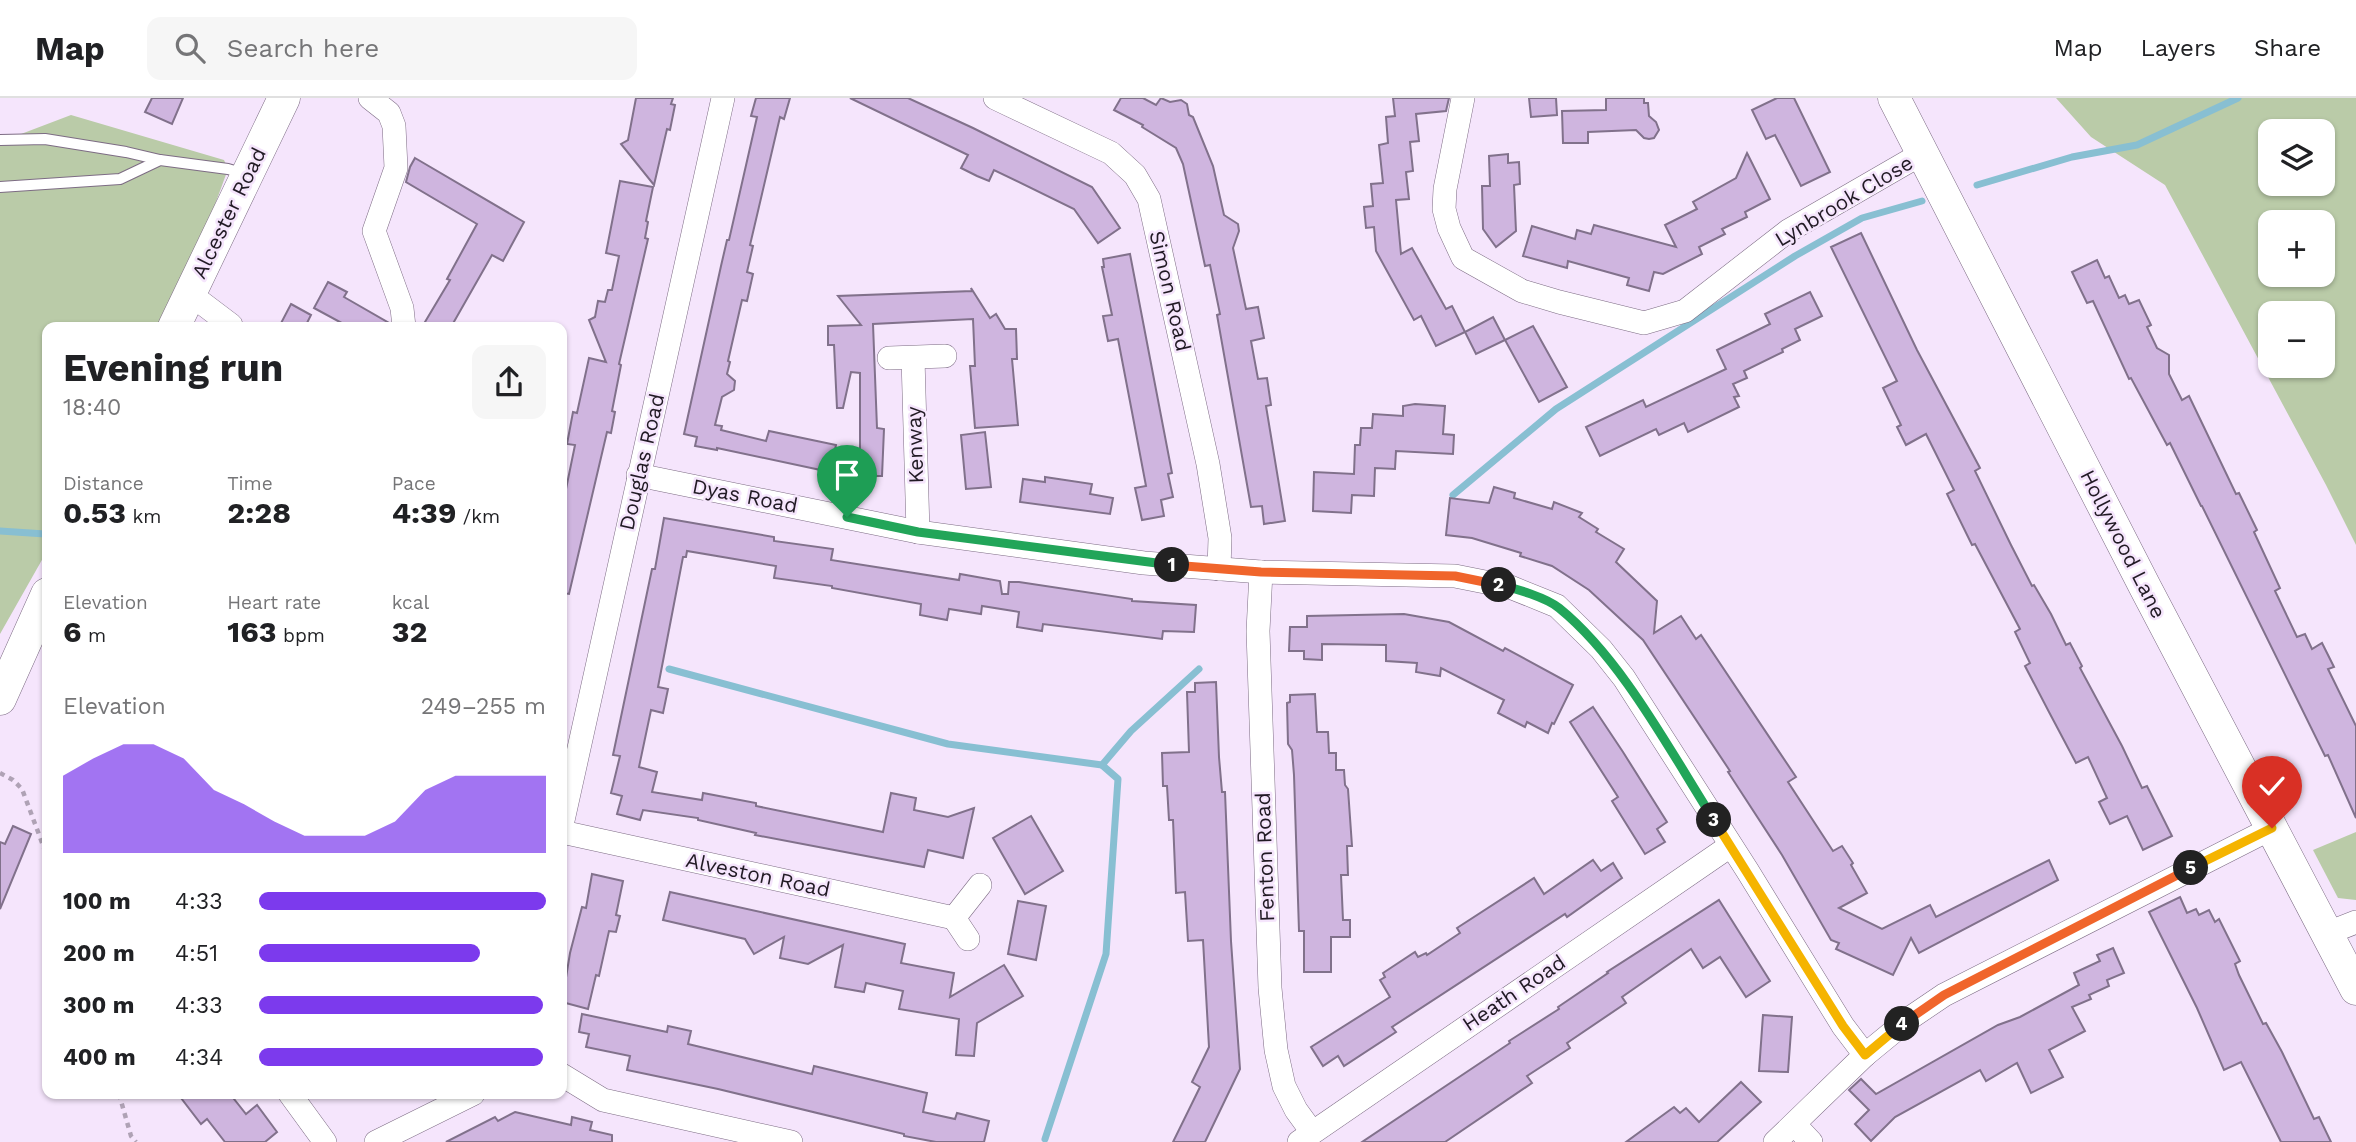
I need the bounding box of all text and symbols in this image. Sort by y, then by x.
search box [147,17,637,80]
text: Map [35,29,105,68]
icon: search [171,29,209,67]
text: Search here [227,33,379,63]
text: Map [2054,34,2102,62]
text: Layers [2140,34,2216,62]
text: Share [2254,34,2321,62]
map controls [2258,119,2335,378]
button: layers [2258,119,2335,196]
street label: Alcester Road [186,143,271,282]
street label: Lynbrook Close [1770,150,1917,252]
button: + [2258,210,2335,287]
street label: Simon Road [1144,228,1196,354]
button: − [2258,301,2335,378]
button: share [472,345,546,419]
text: Evening run [63,346,283,390]
street label: Douglas Road [614,391,669,533]
text: 18:40 [63,394,121,421]
street label: Kenway [901,406,928,484]
pin [817,445,877,517]
icon: arrive [828,456,866,494]
street label: Hollywood Lane [2075,465,2172,622]
text: Distance [63,472,144,495]
text: Time [227,472,273,495]
text: Pace [392,472,436,495]
street label: Dyas Road [690,473,800,518]
text: 0.53 [63,495,126,530]
text: 2:28 [227,495,291,530]
text: 4:39 [392,495,456,530]
text: km [126,505,161,528]
text: /km [456,505,500,528]
pin: 1 [1154,547,1190,582]
text: 1 [1167,553,1176,576]
pin: 2 [1482,568,1516,602]
text: 2 [1493,573,1504,596]
text: Elevation [63,591,148,614]
text: Heart rate [227,591,321,614]
text: kcal [392,591,429,614]
text: 6 [63,614,81,649]
text: 163 [227,614,277,649]
text: 32 [392,614,427,649]
text: m [81,624,106,647]
text: bpm [277,624,325,647]
text: Elevation [63,693,166,720]
text: 249–255 m [421,693,546,720]
pin [2242,756,2302,828]
icon: check [2253,767,2291,805]
street label: Fenton Road [1250,792,1279,922]
pin: 3 [1696,802,1732,838]
text: 3 [1708,808,1719,831]
street label: Alveston Road [684,847,832,902]
pin: 5 [2174,850,2208,886]
text: 5 [2185,856,2196,879]
text: 100 m [63,888,131,915]
text: 4:33 [175,888,223,915]
text: 200 m [63,940,135,967]
text: 4:51 [175,940,218,967]
street label: Heath Road [1457,949,1570,1036]
text: 300 m [63,992,134,1019]
text: 4:33 [175,992,223,1019]
pin: 4 [1884,1006,1920,1042]
text: 4 [1895,1012,1908,1035]
text: 400 m [63,1044,136,1071]
text: 4:34 [175,1044,223,1071]

